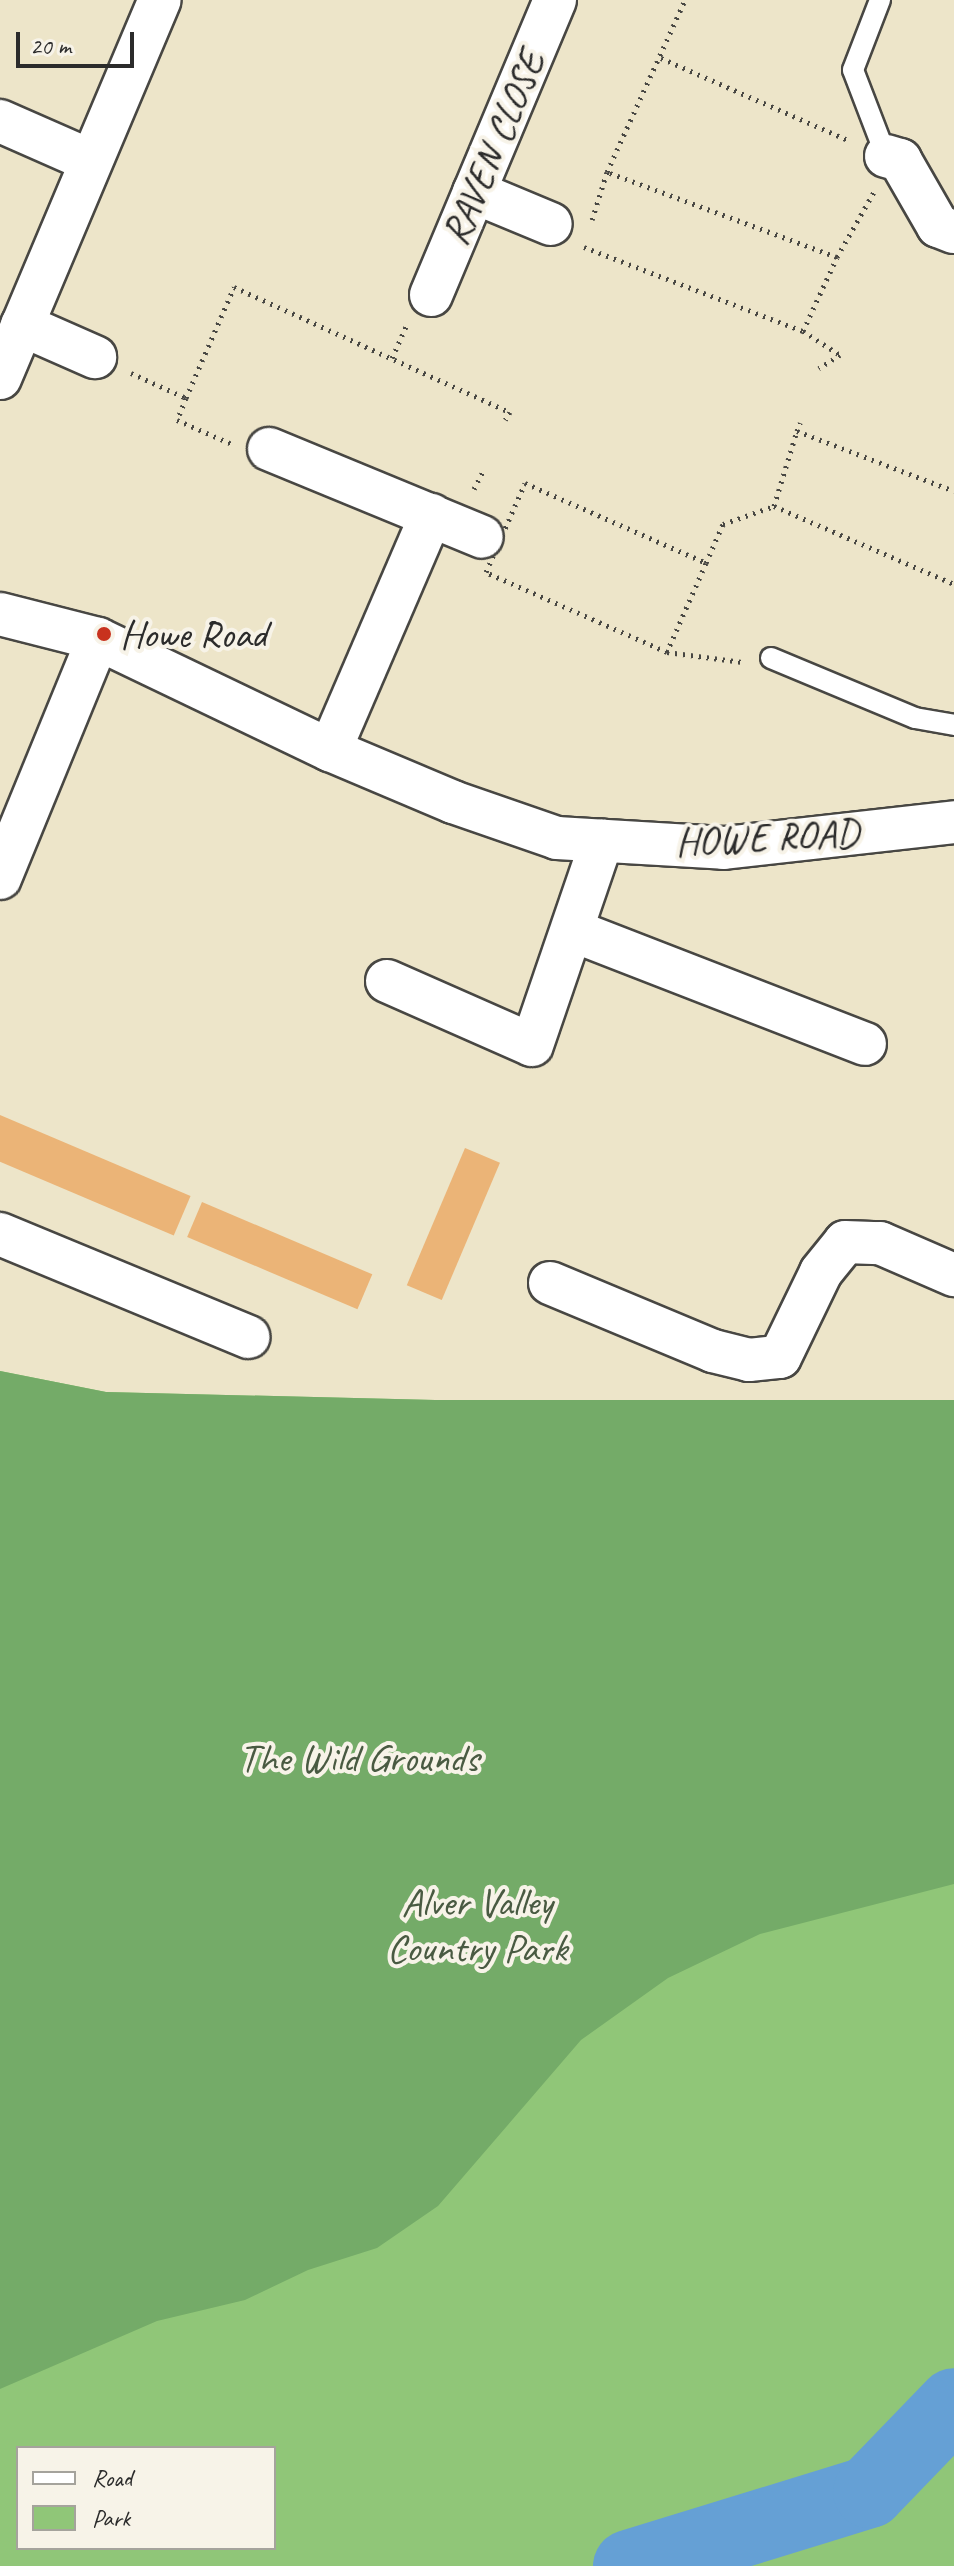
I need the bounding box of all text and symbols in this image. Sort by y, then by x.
scale bar [20,16,138,66]
text: 20 m [30,31,71,61]
street label: RAVEN CLOSE [431,43,555,253]
place label: Howe Road [120,610,267,658]
marker: Howe Road [95,625,113,643]
street label: HOWE ROAD [673,808,861,866]
park label: The Wild Grounds [239,1734,479,1782]
park label: Alver Valley Country Park [387,1878,567,1972]
legend [16,2446,276,2550]
text: Road [92,2463,132,2493]
text: Park [92,2503,130,2533]

